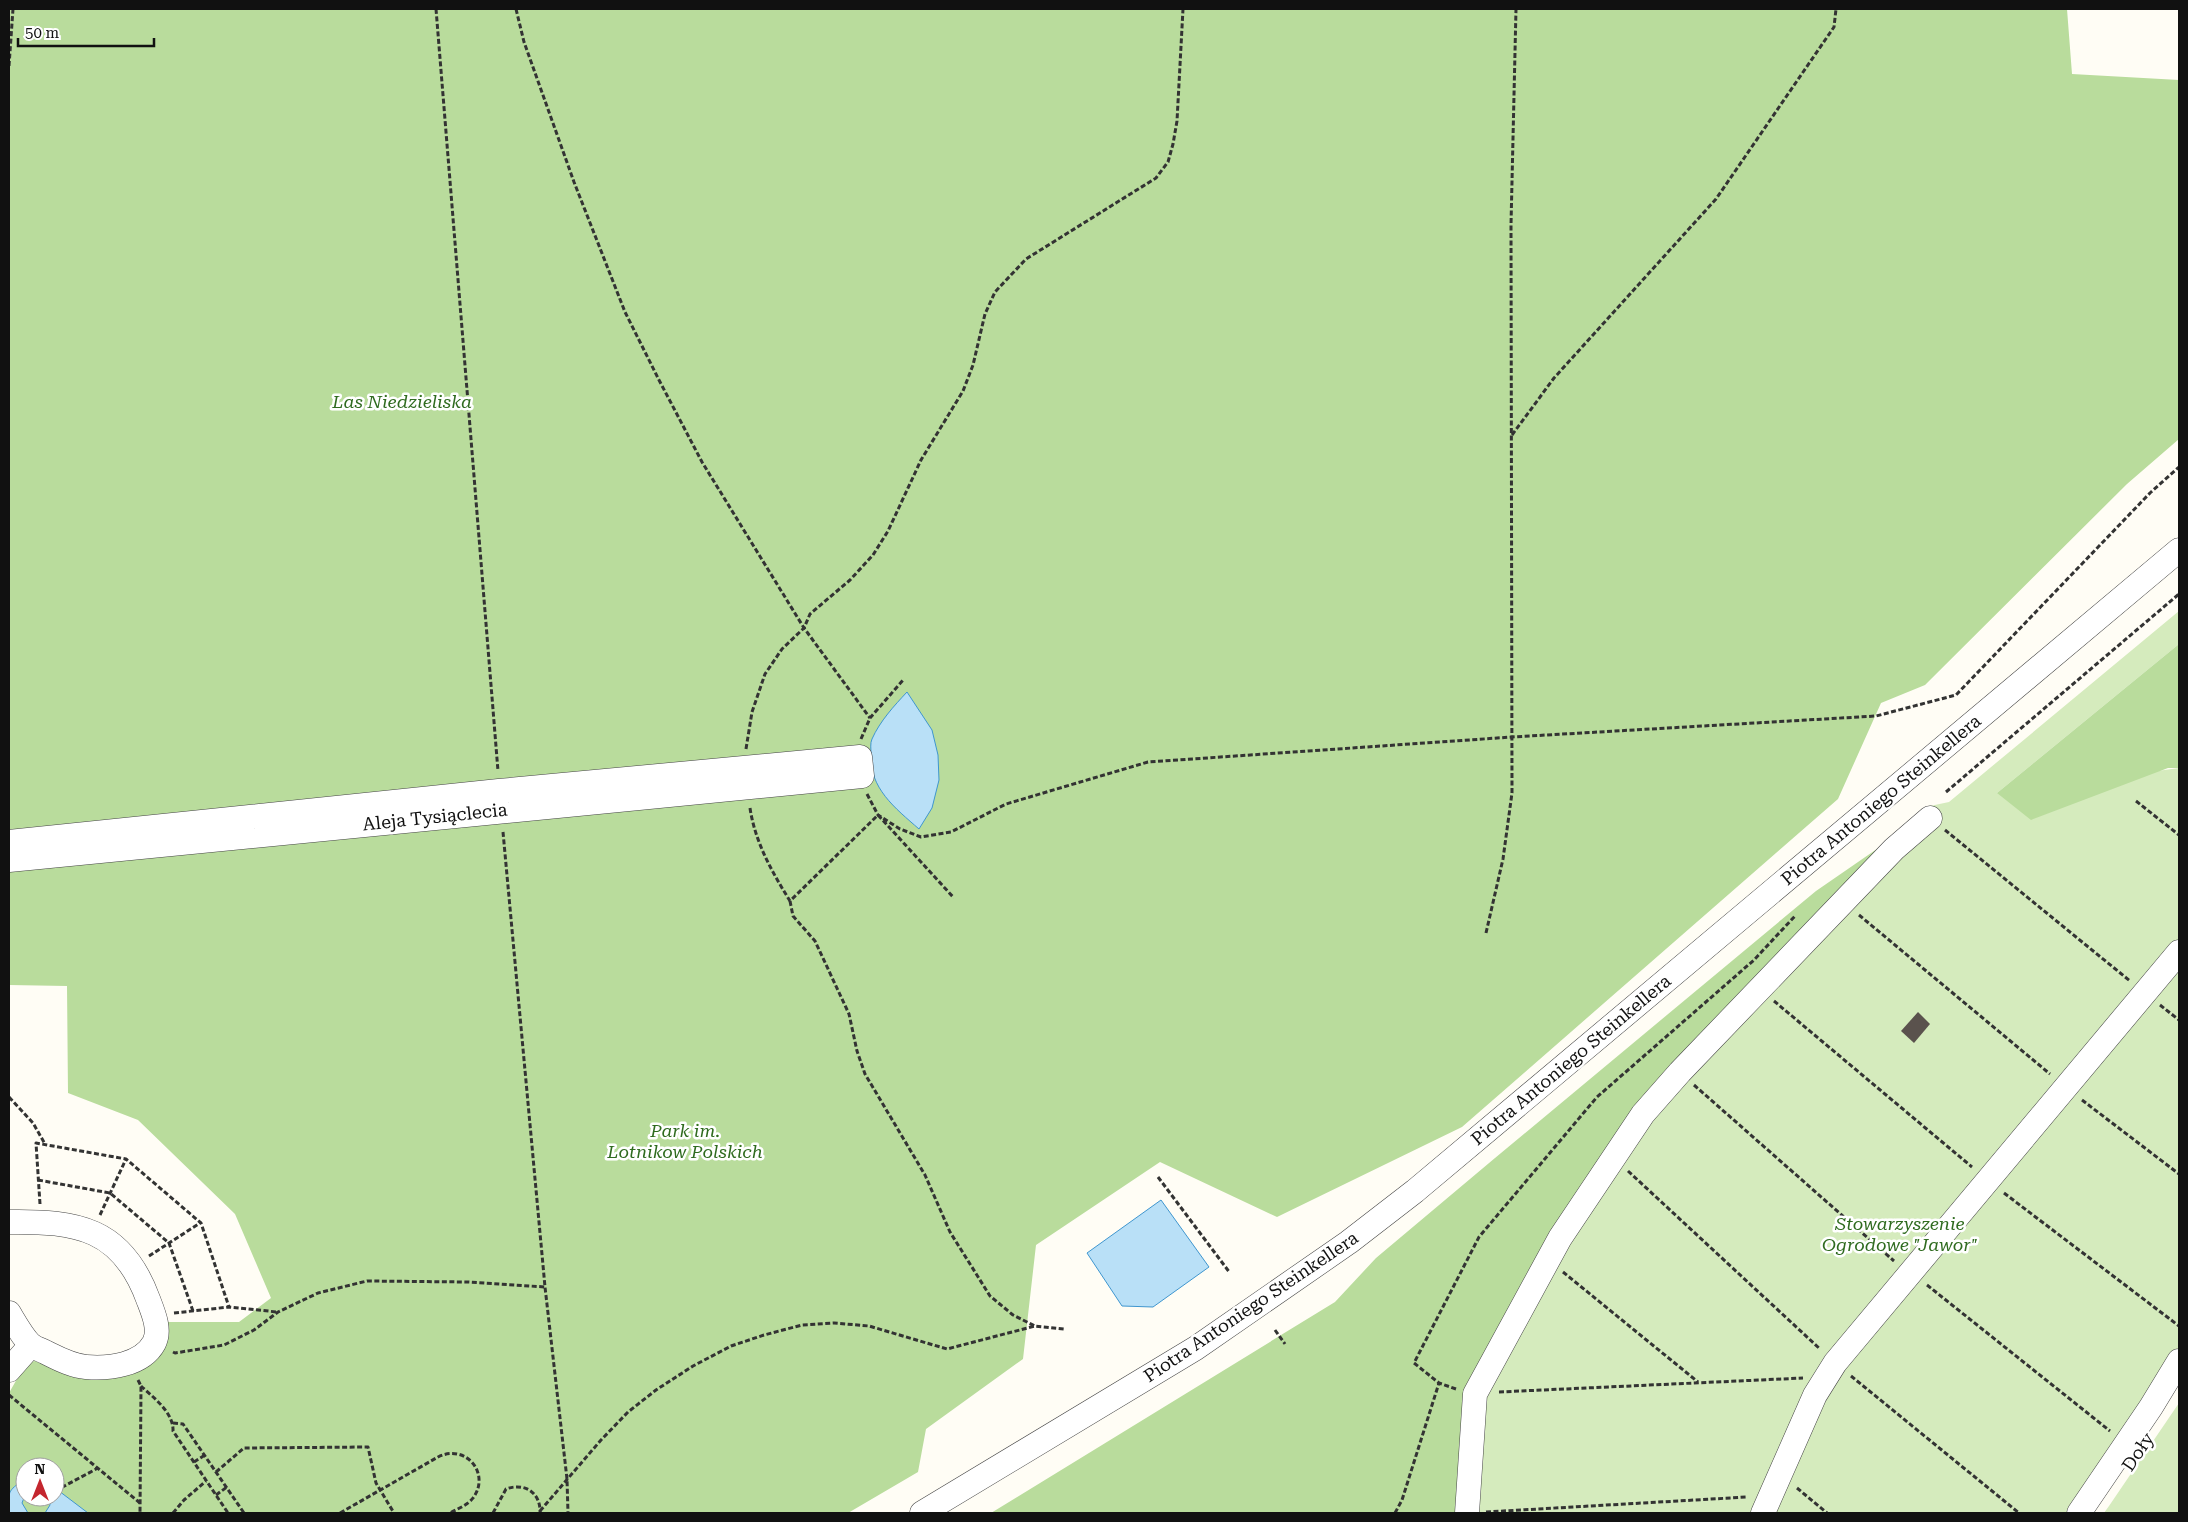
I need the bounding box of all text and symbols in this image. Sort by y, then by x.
scale bar [18,15,154,47]
text: 50 m [25,24,60,42]
park label: Las Niedzieliska [331,391,472,412]
street label: Piotra Antoniego Steinkellera [1777,710,1985,889]
street label: Aleja Tysiąclecia [362,798,509,835]
street label: Piotra Antoniego Steinkellera [1467,970,1675,1149]
park label: Park im. Lotnikow Polskich [606,1120,763,1162]
park label: Stowarzyszenie Ogrodowe "Jawor" [1822,1213,1978,1255]
street label: Piotra Antoniego Steinkellera [1140,1227,1362,1386]
street label: Doły [2117,1428,2158,1475]
north arrow [15,1457,65,1507]
text: N [35,1461,46,1477]

